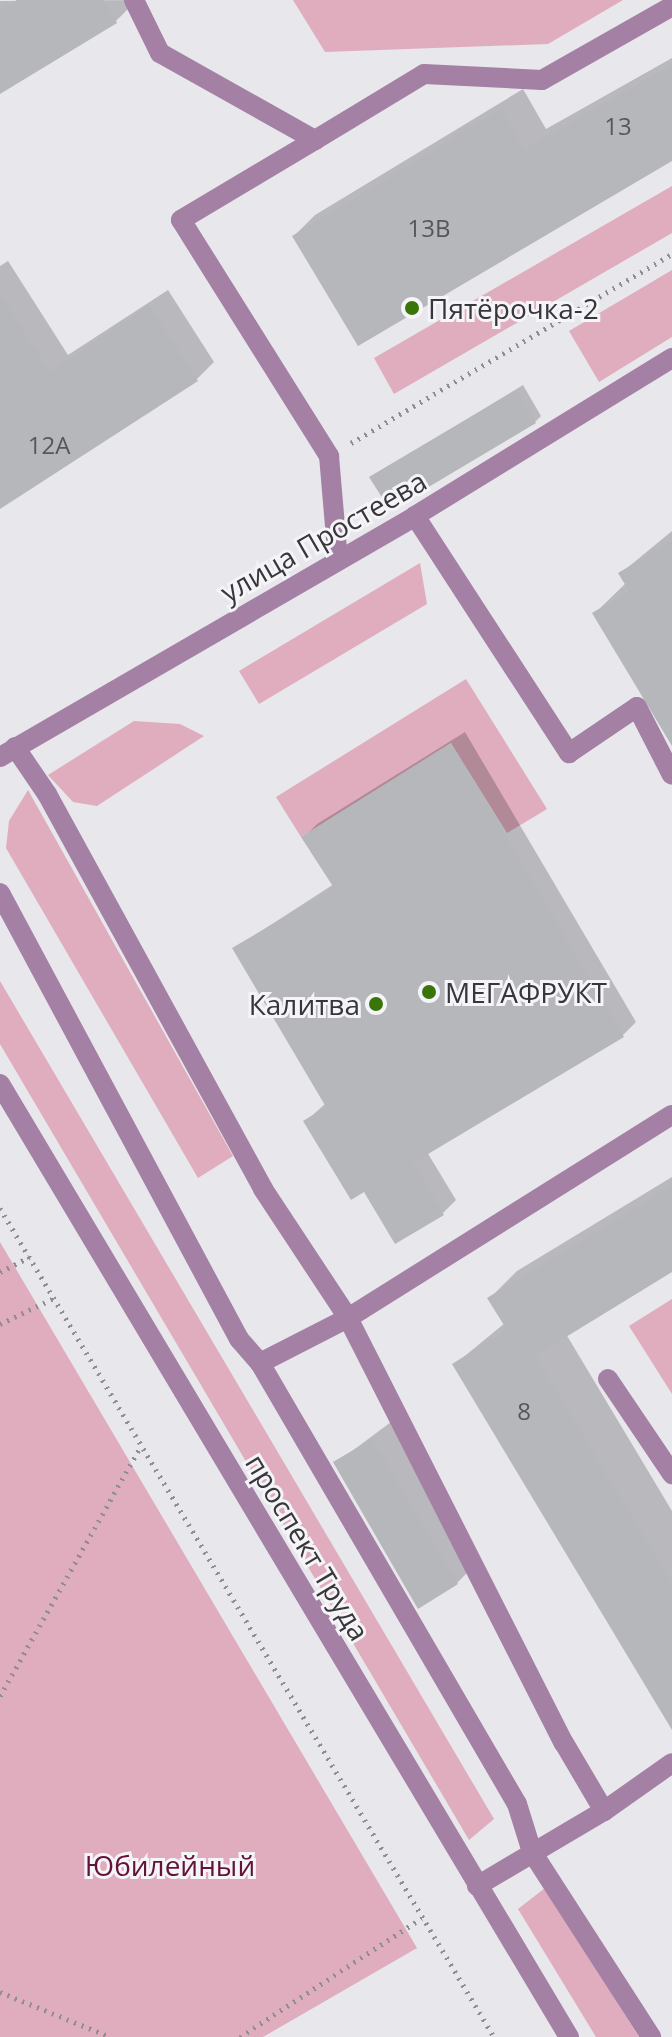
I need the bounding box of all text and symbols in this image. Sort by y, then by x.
house number: 13 [604,112,632,140]
house number: 13В [408,214,450,242]
place label: Пятёрочка-2 [428,291,599,325]
marker: Пятёрочка-2 [403,299,421,317]
house number: 12А [28,431,70,459]
street label: улица Простеева [214,463,432,609]
place label: МЕГАФРУКТ [445,975,607,1009]
marker: МЕГАФРУКТ [420,983,438,1001]
place label: Калитва [249,987,360,1021]
marker: Калитва [367,995,385,1013]
house number: 8 [517,1397,531,1425]
street label: проспект Труда [239,1448,377,1646]
park label: Юбилейный [85,1848,255,1882]

